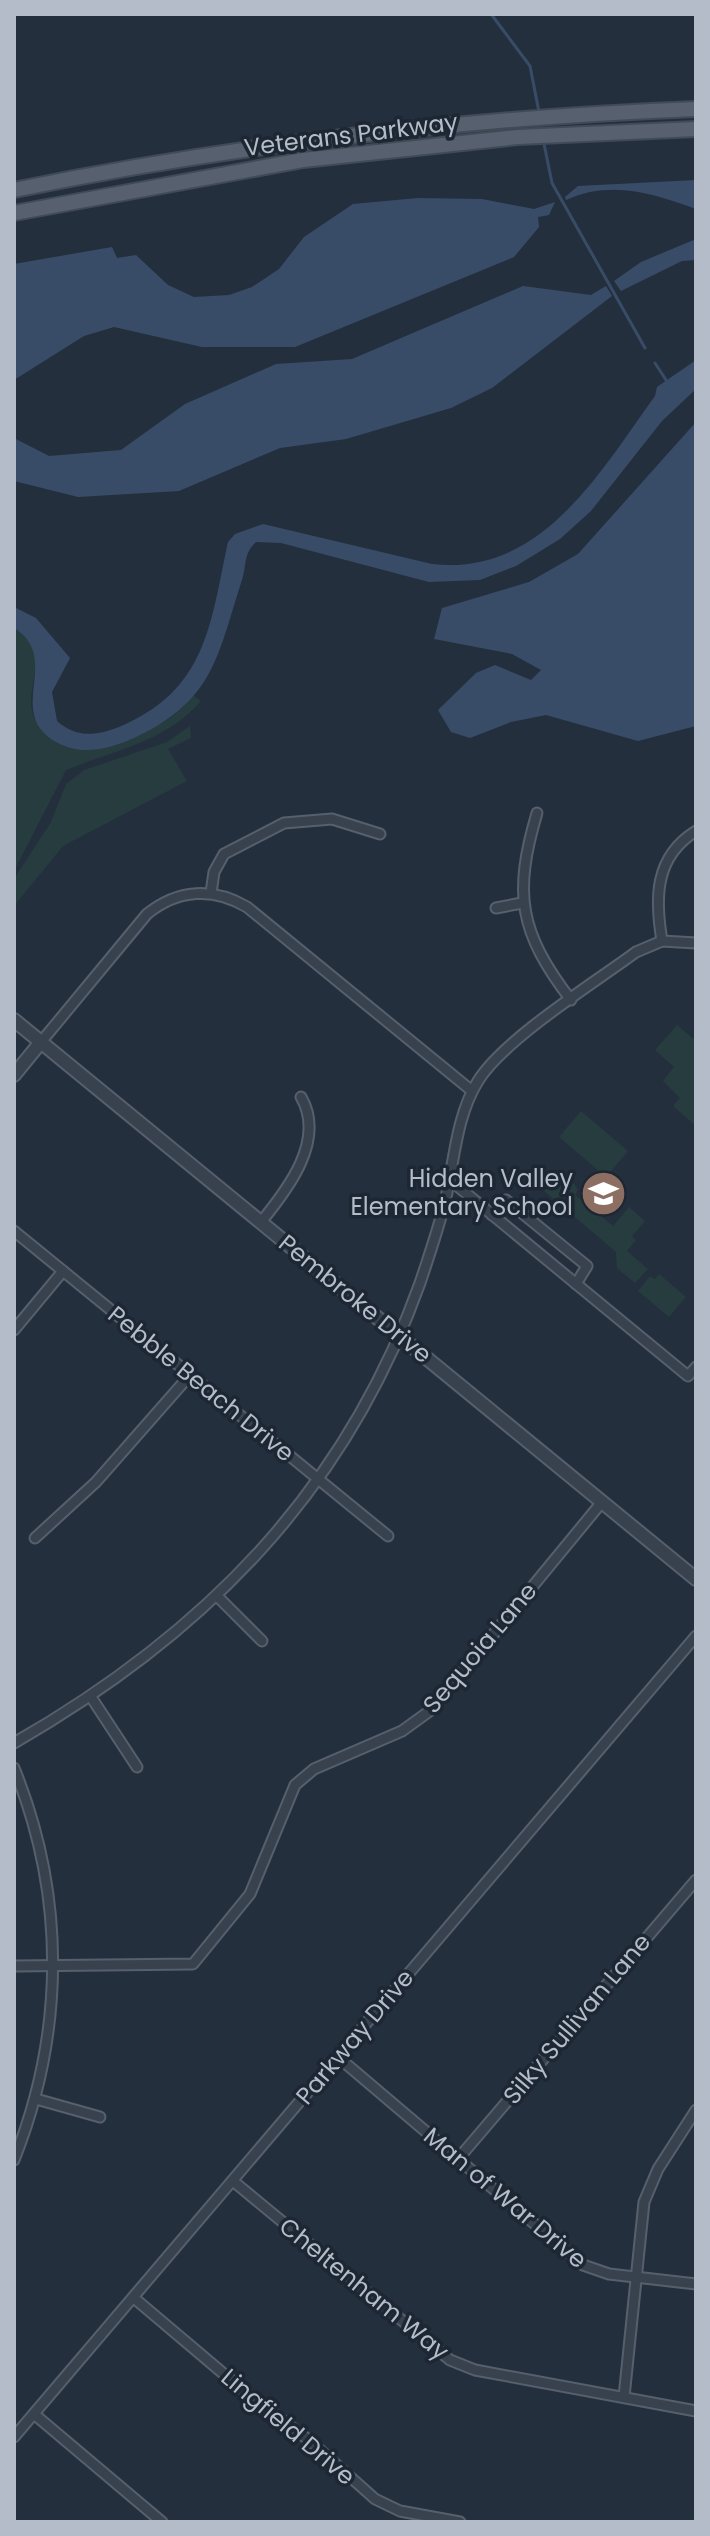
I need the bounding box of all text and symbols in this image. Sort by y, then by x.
street label: Veterans Parkway [242,105,460,164]
place label: Hidden Valley Elementary School [350,1162,573,1223]
school or university icon: Hidden Valley Elementary School [580,1169,628,1217]
street label: Pembroke Drive [272,1227,439,1371]
street label: Pebble Beach Drive [101,1298,301,1469]
street label: Sequoia Lane [415,1575,544,1720]
street label: Silky Sullivan Lane [495,1926,658,2111]
street label: Parkway Drive [288,1962,421,2111]
street label: Man of War Drive [417,2120,594,2276]
street label: Cheltenham Way [273,2210,456,2368]
street label: Lingfield Drive [214,2361,362,2492]

